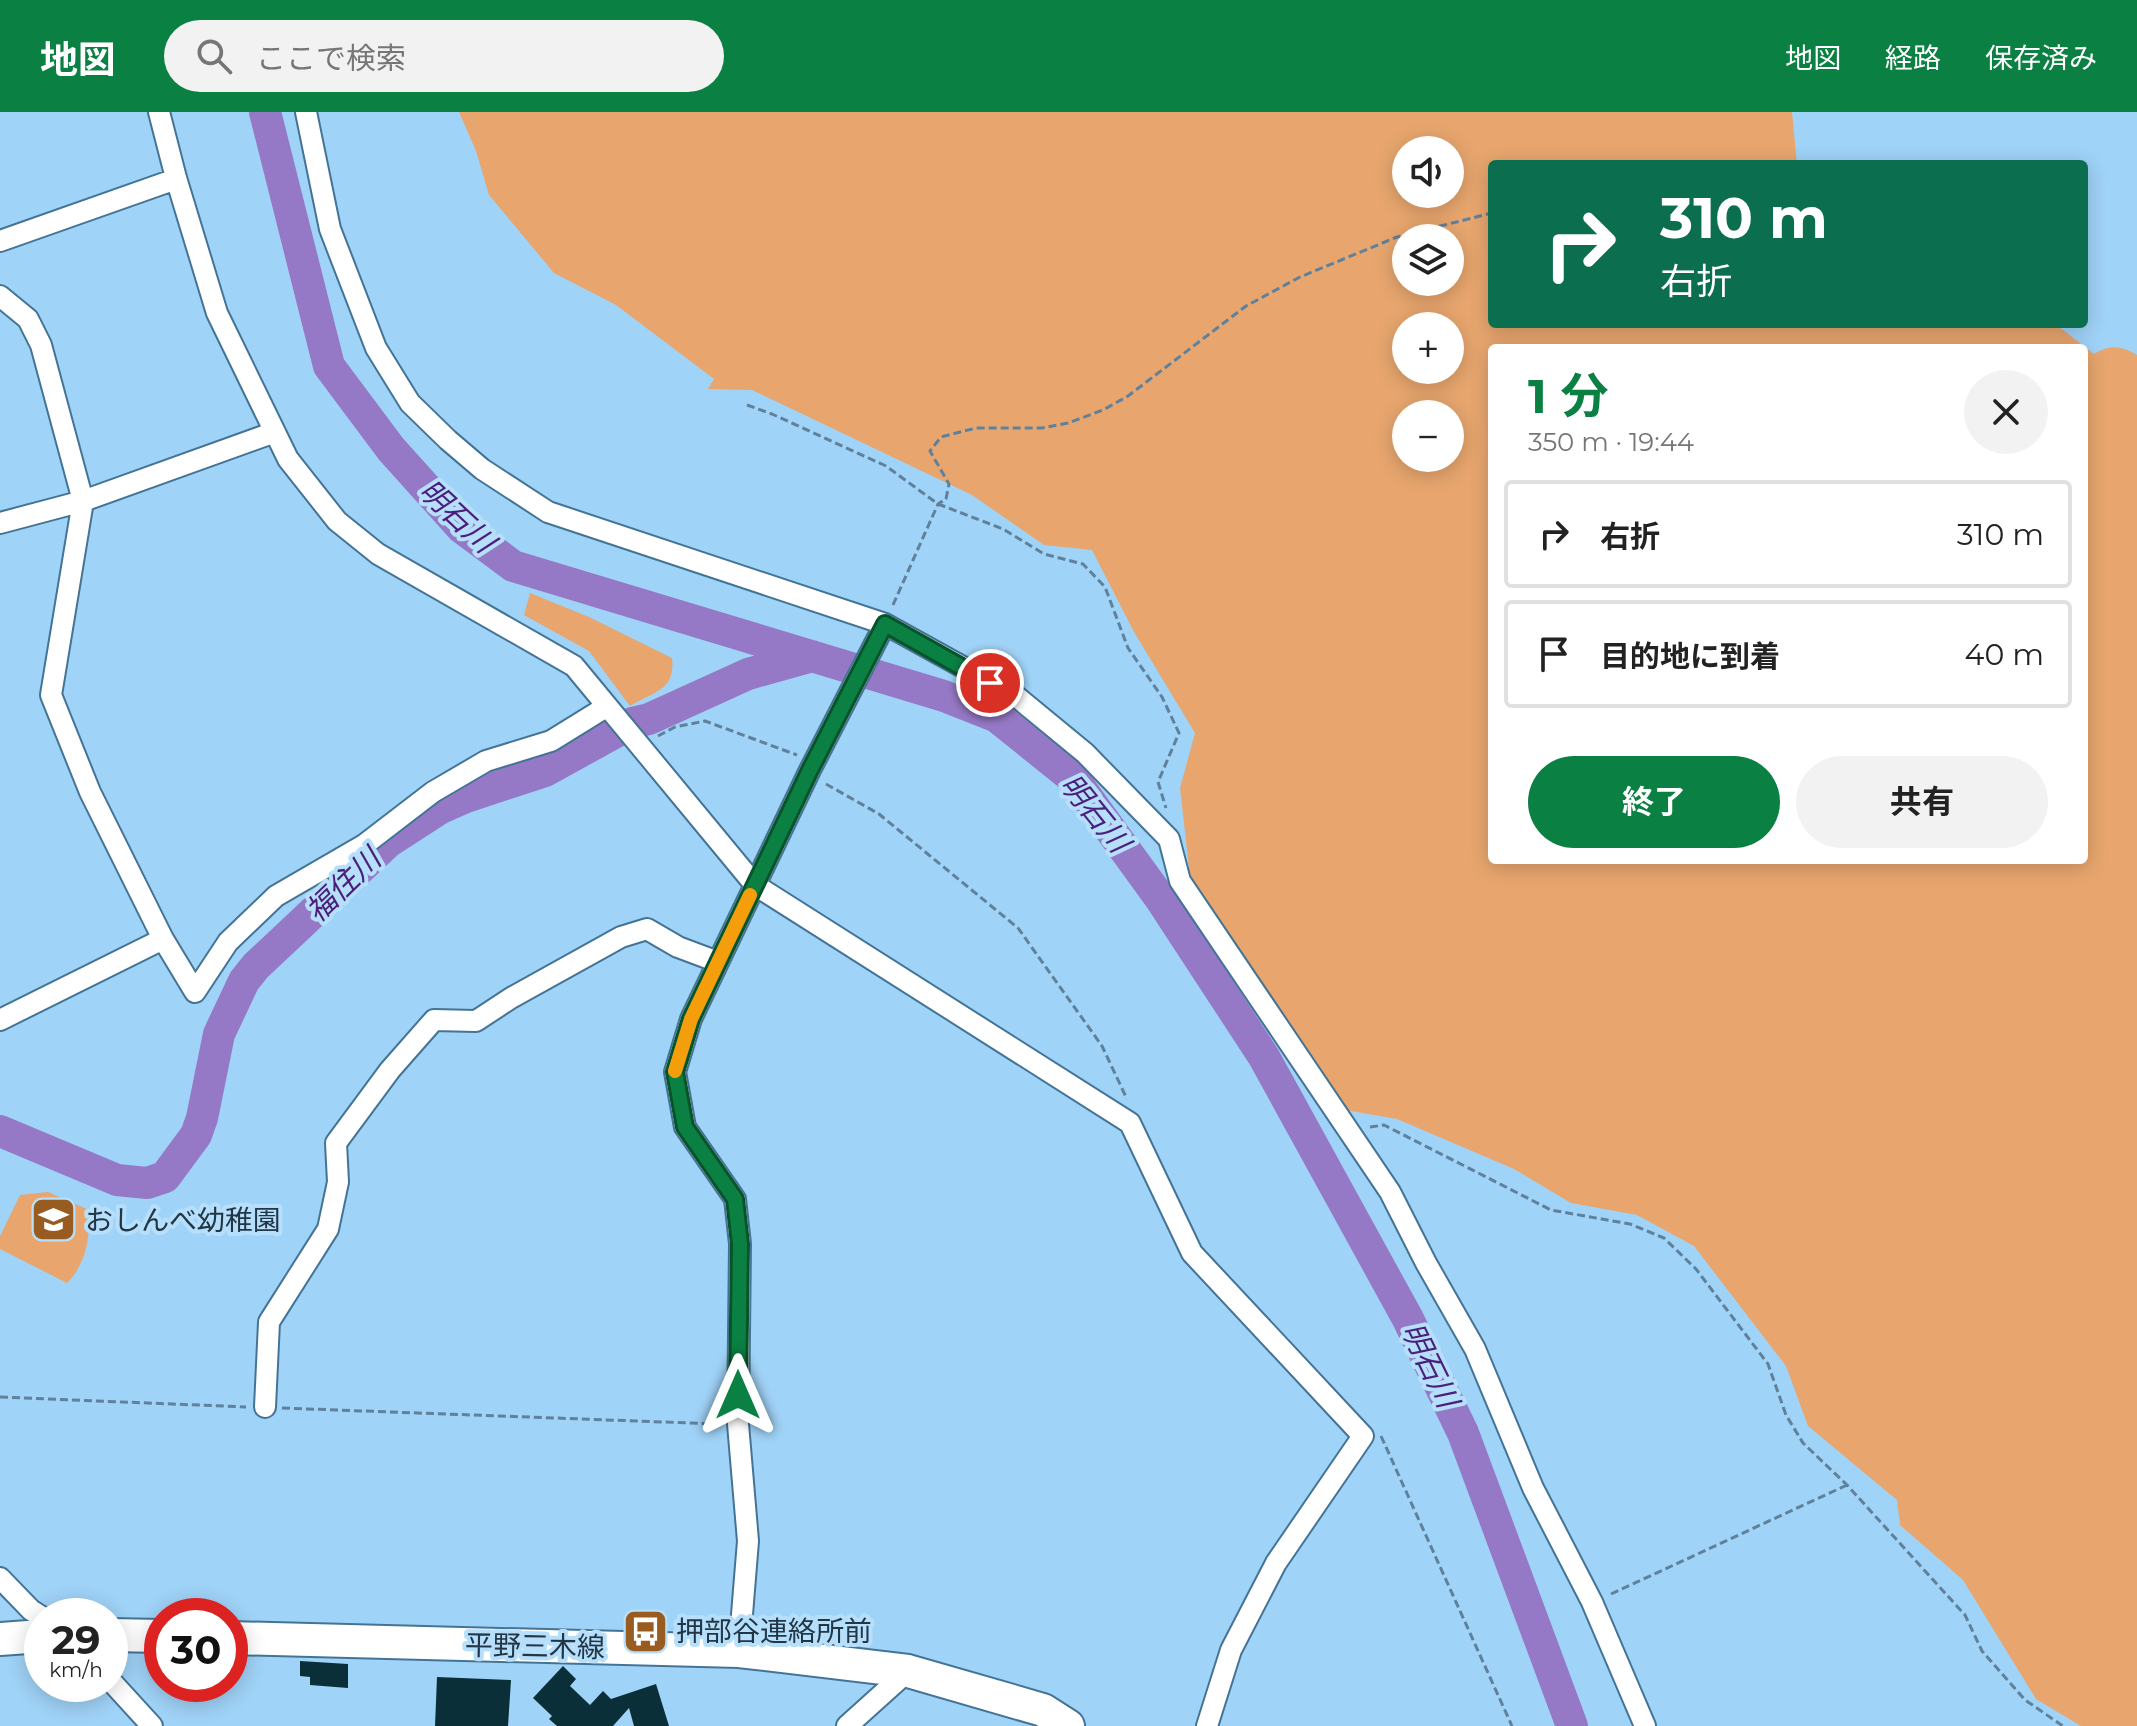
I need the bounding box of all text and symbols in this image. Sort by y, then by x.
search box [164,20,724,92]
icon: search [192,34,236,78]
text: 地図 [40,36,116,83]
text: ここで検索 [256,40,406,77]
text: 地図 [1785,41,1841,75]
text: 経路 [1885,41,1941,75]
text: 保存済み [1985,41,2097,75]
map controls [1392,136,1464,472]
button: sound [1392,136,1464,208]
text: 310 m [1660,184,1828,252]
icon: right [1528,192,1632,296]
button: layers [1392,224,1464,296]
text: 右折 [1660,259,1732,303]
button: + [1392,312,1464,384]
text: 1 分 [1528,367,1608,425]
button: close [1964,370,2048,454]
button: − [1392,400,1464,472]
text: 350 m · 19:44 [1528,426,1694,458]
water label: 明石川 [411,472,505,562]
icon: right [1532,512,1576,556]
text: 310 m [1957,516,2044,553]
text: 右折 [1600,518,1660,555]
icon: arrive [1532,632,1576,676]
text: 40 m [1965,636,2044,673]
text: 目的地に到着 [1600,638,1780,675]
pin [956,649,1024,717]
icon: arrive [968,661,1012,705]
button: 終了 [1528,756,1780,848]
button: 共有 [1796,756,2048,848]
water label: 明石川 [1052,766,1140,862]
water label: 福住川 [298,838,390,930]
school or university icon: おしんべ幼稚園 [30,1196,78,1244]
place label: おしんべ幼稚園 [85,1203,281,1237]
water label: 明石川 [1394,1316,1468,1416]
position arrow [696,1353,780,1437]
speed limit sign: 30 [144,1598,248,1702]
bus stop icon: 押部谷連絡所前 [621,1607,669,1655]
place label: 押部谷連絡所前 [676,1614,872,1648]
text: 29 [51,1615,101,1664]
street label: 平野三木線 [465,1628,605,1664]
text: km/h [49,1658,103,1682]

